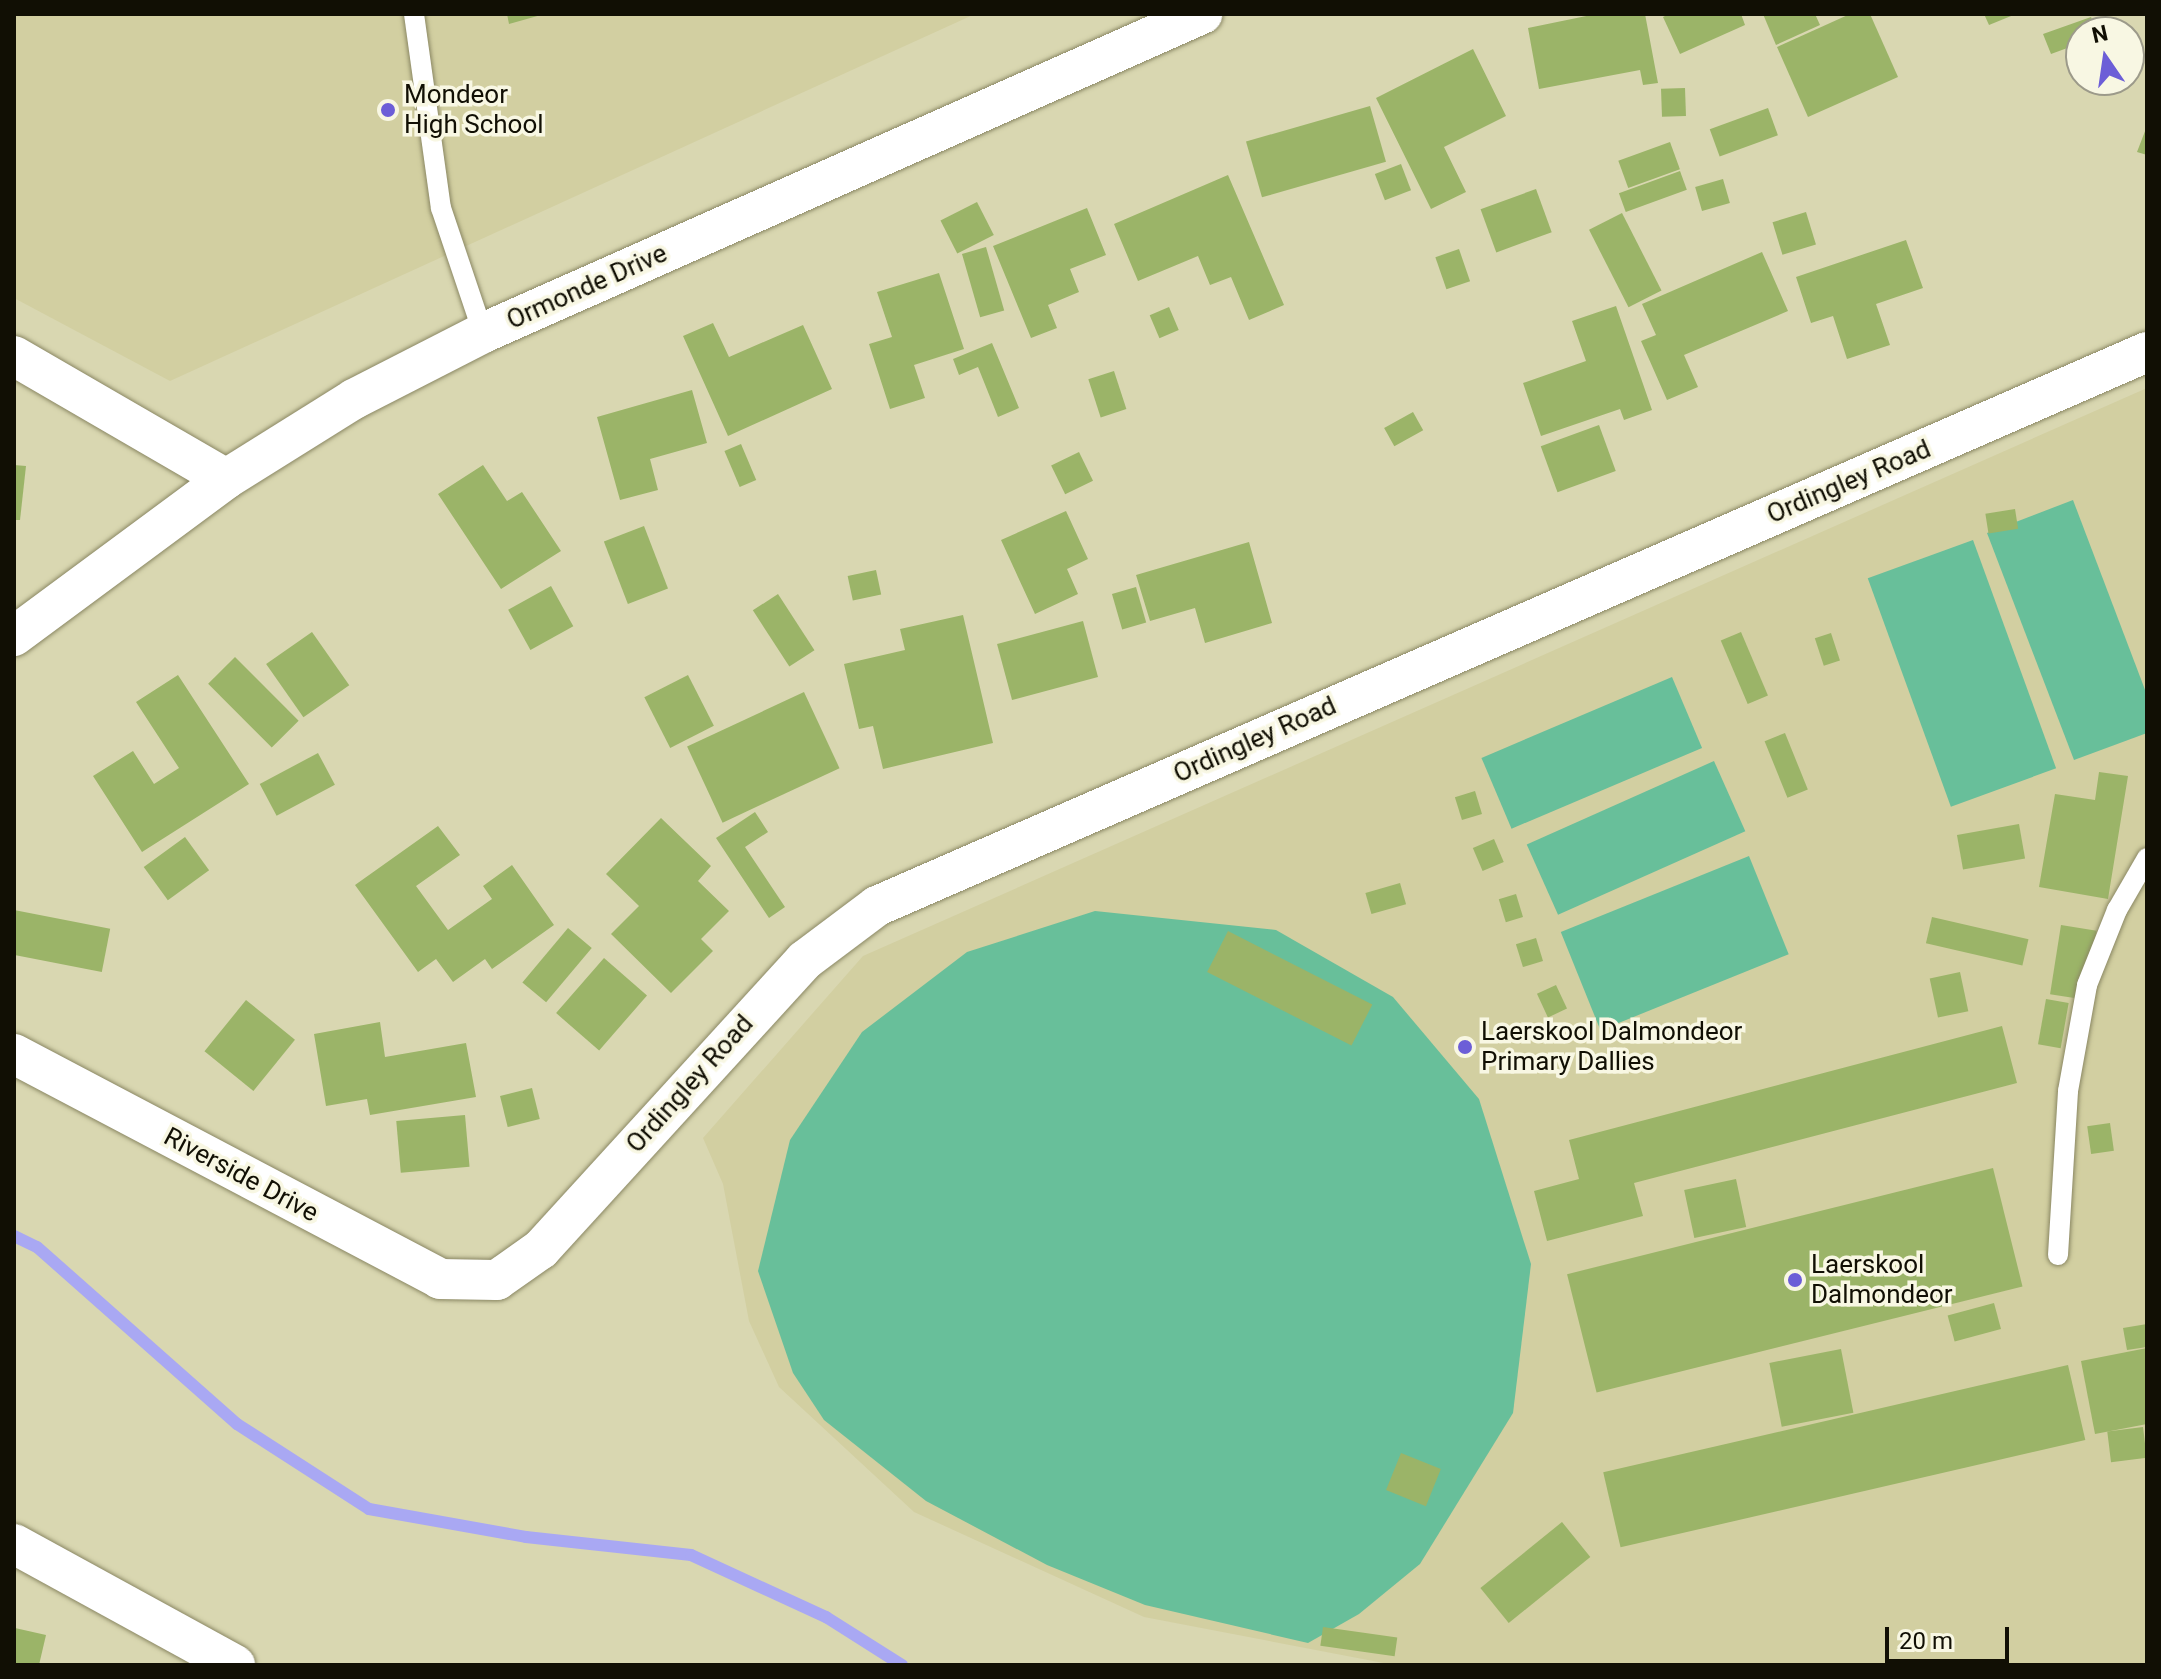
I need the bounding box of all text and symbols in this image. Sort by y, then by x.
north arrow [2065,16,2145,96]
text: N [2090,20,2110,48]
place label: Mondeor High School [404,79,544,140]
marker: Mondeor High School [379,101,397,119]
street label: Ormonde Drive [502,238,672,336]
street label: Ordingley Road [1762,433,1936,531]
street label: Ordingley Road [1169,690,1341,790]
street label: Ordingley Road [620,1009,760,1159]
place label: Laerskool Dalmondeor Primary Dallies [1481,1016,1742,1078]
marker: Laerskool Dalmondeor Primary Dallies [1456,1038,1474,1056]
street label: Riverside Drive [158,1121,324,1229]
place label: Laerskool Dalmondeor [1811,1249,1953,1310]
marker: Laerskool Dalmondeor [1786,1271,1804,1289]
scale bar [1889,1611,2013,1661]
text: 20 m [1899,1627,1953,1655]

